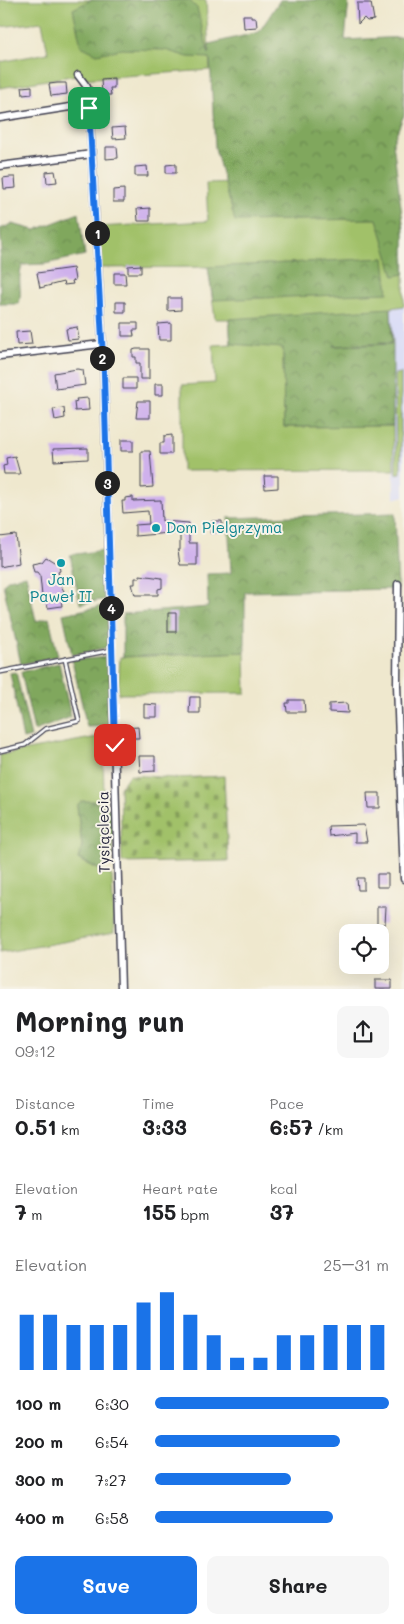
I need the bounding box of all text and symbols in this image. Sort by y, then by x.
pin [68,87,110,129]
icon: arrive [75,94,103,122]
pin: 1 [84,220,110,246]
text: 1 [94,224,101,243]
pin: 2 [90,346,114,370]
text: 2 [99,349,106,368]
pin: 3 [94,470,120,496]
text: 3 [103,474,112,493]
place label: Dom Pielgrzyma [166,517,282,537]
marker: Dom Pielgrzyma [150,522,162,534]
marker: Jan Paweł II [55,557,67,569]
place label: Jan Paweł II [30,569,92,606]
pin: 4 [98,596,124,620]
text: 4 [107,599,116,618]
pin [94,724,136,766]
icon: check [101,731,129,759]
street label: Tysiąclecia [92,791,114,873]
map controls [339,924,389,974]
button: locate [339,924,389,974]
text: Morning run [15,1003,184,1039]
button: share [337,1006,389,1058]
text: 09:12 [15,1040,55,1061]
text: Distance [15,1094,75,1113]
text: Time [142,1094,174,1113]
text: Pace [270,1094,304,1113]
text: 0.51 [15,1113,57,1140]
text: 3:33 [142,1113,187,1140]
text: 6:57 [270,1113,313,1140]
text: km [57,1120,80,1139]
text: /km [313,1120,343,1139]
text: Elevation [15,1179,78,1198]
text: Heart rate [142,1179,218,1198]
text: kcal [270,1179,298,1198]
text: 7 [15,1198,27,1225]
text: 155 [142,1198,176,1225]
text: 37 [270,1198,294,1225]
text: m [27,1205,42,1224]
text: bpm [176,1205,209,1224]
text: Elevation [15,1254,87,1275]
text: 25–31 m [323,1254,389,1275]
text: 100 m [15,1393,61,1414]
text: 6:30 [95,1393,129,1414]
text: 200 m [15,1431,63,1452]
text: 6:54 [95,1431,128,1452]
text: 300 m [15,1469,64,1490]
text: 7:27 [95,1469,127,1490]
text: 400 m [15,1507,64,1528]
text: 6:58 [95,1507,129,1528]
button: Save [15,1556,197,1614]
button: Share [207,1556,389,1614]

